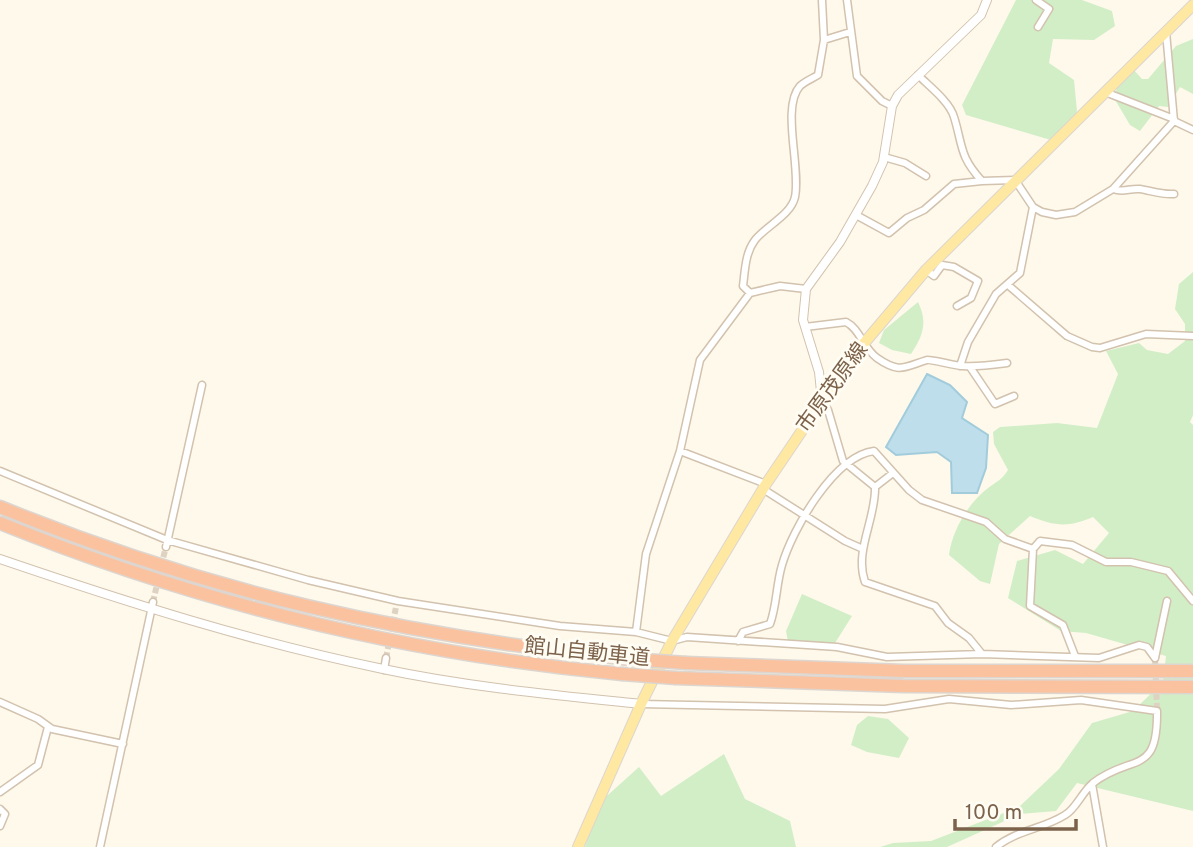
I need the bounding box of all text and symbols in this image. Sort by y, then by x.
street label: 市原茂原線 [791,338,875,438]
street label: 館山自動車道 [523,633,651,673]
scale bar [955,788,1076,832]
text: 100 m [965,800,1022,827]

